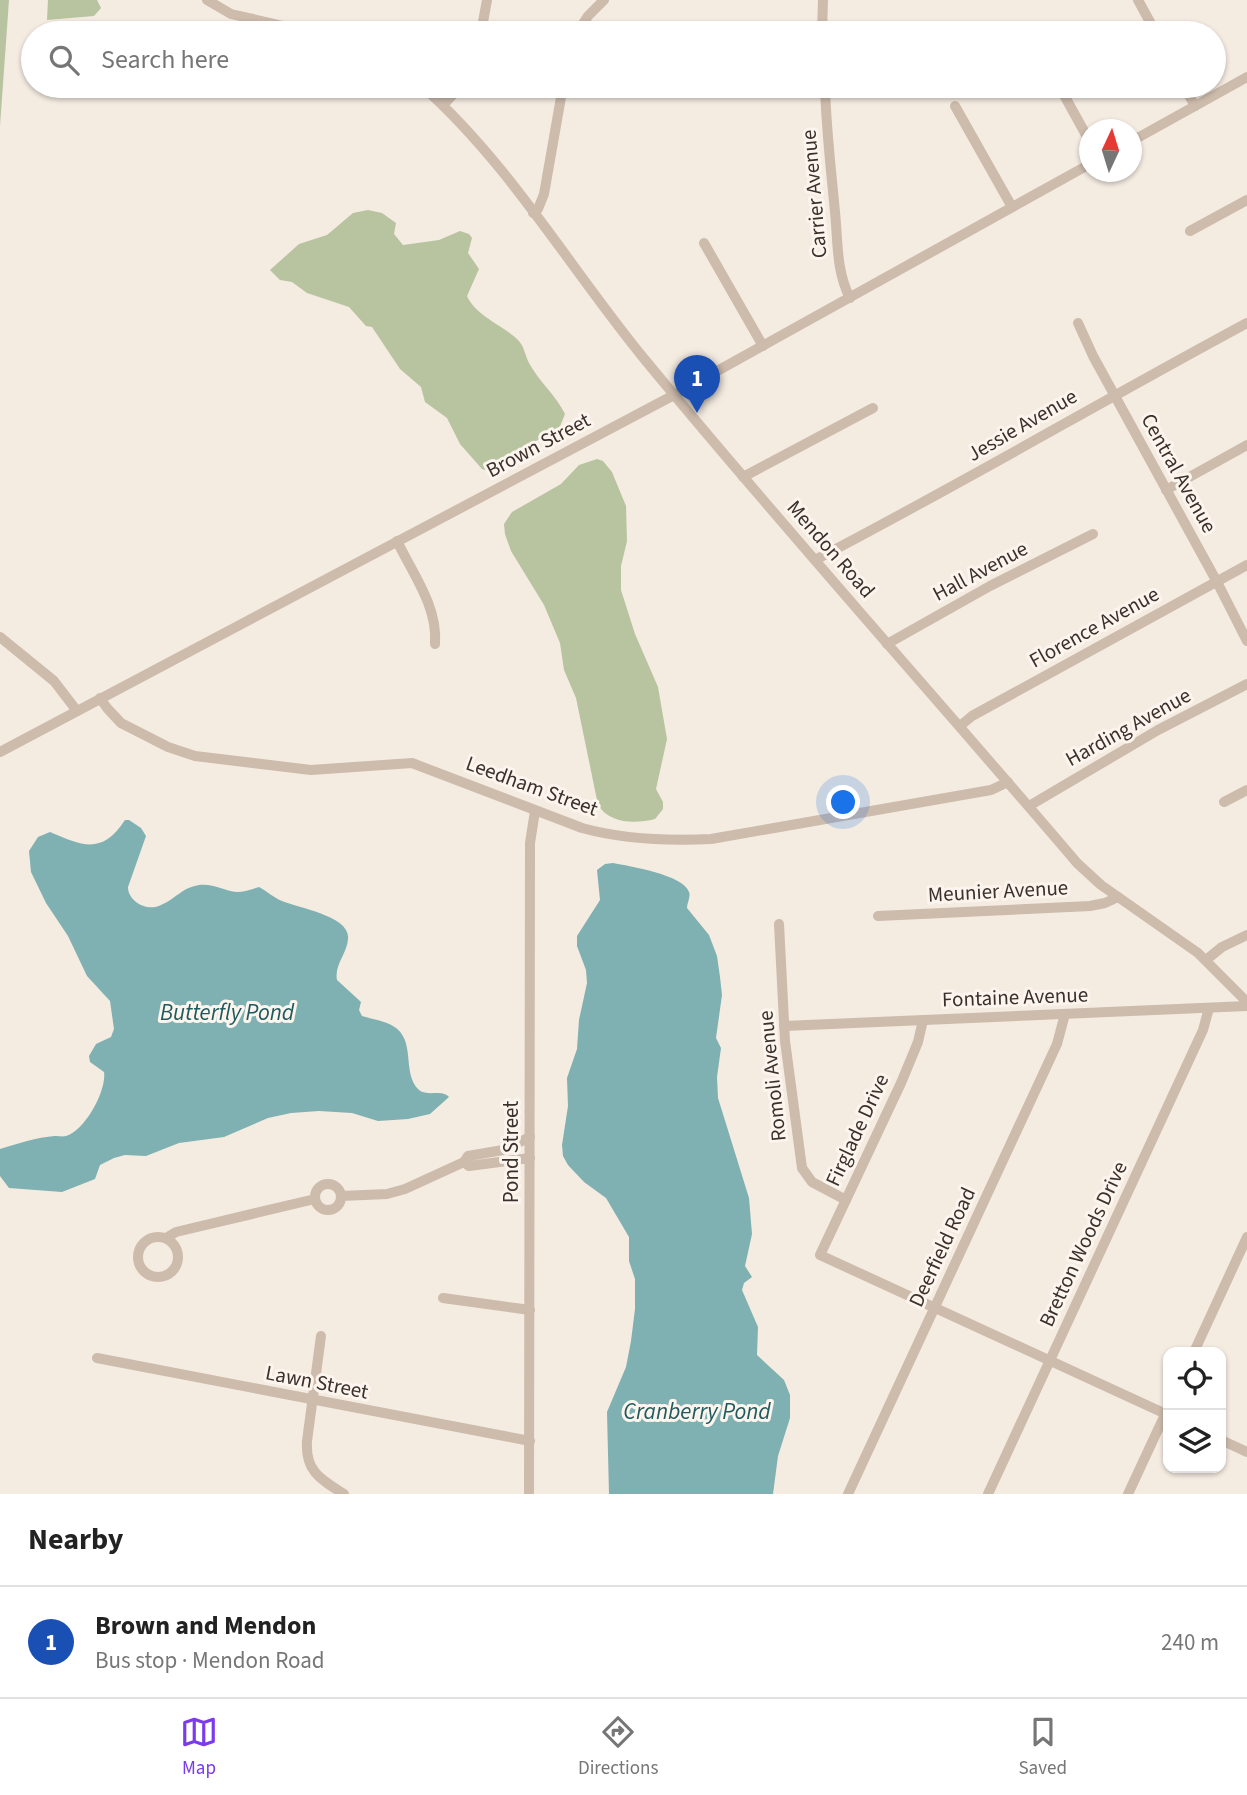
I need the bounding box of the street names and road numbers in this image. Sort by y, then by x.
street label: Carrier Avenue [793,128,835,260]
street label: Jessie Avenue [961,381,1083,469]
street label: Brown Street [481,405,595,485]
street label: Central Avenue [1134,408,1224,538]
street label: Mendon Road [780,494,882,604]
street label: Hall Avenue [927,533,1033,609]
street label: Florence Avenue [1024,579,1164,675]
street label: Harding Avenue [1060,680,1196,774]
street label: Leedham Street [462,748,602,824]
street label: Meunier Avenue [927,872,1069,910]
street label: Fontaine Avenue [941,979,1089,1015]
street label: Romoli Avenue [750,1009,794,1143]
street label: Firglade Drive [818,1069,896,1191]
street label: Pond Street [496,1101,526,1203]
street label: Bretton Woods Drive [1031,1156,1135,1332]
street label: Deerfield Road [901,1182,983,1312]
street label: Lawn Street [263,1357,371,1407]

